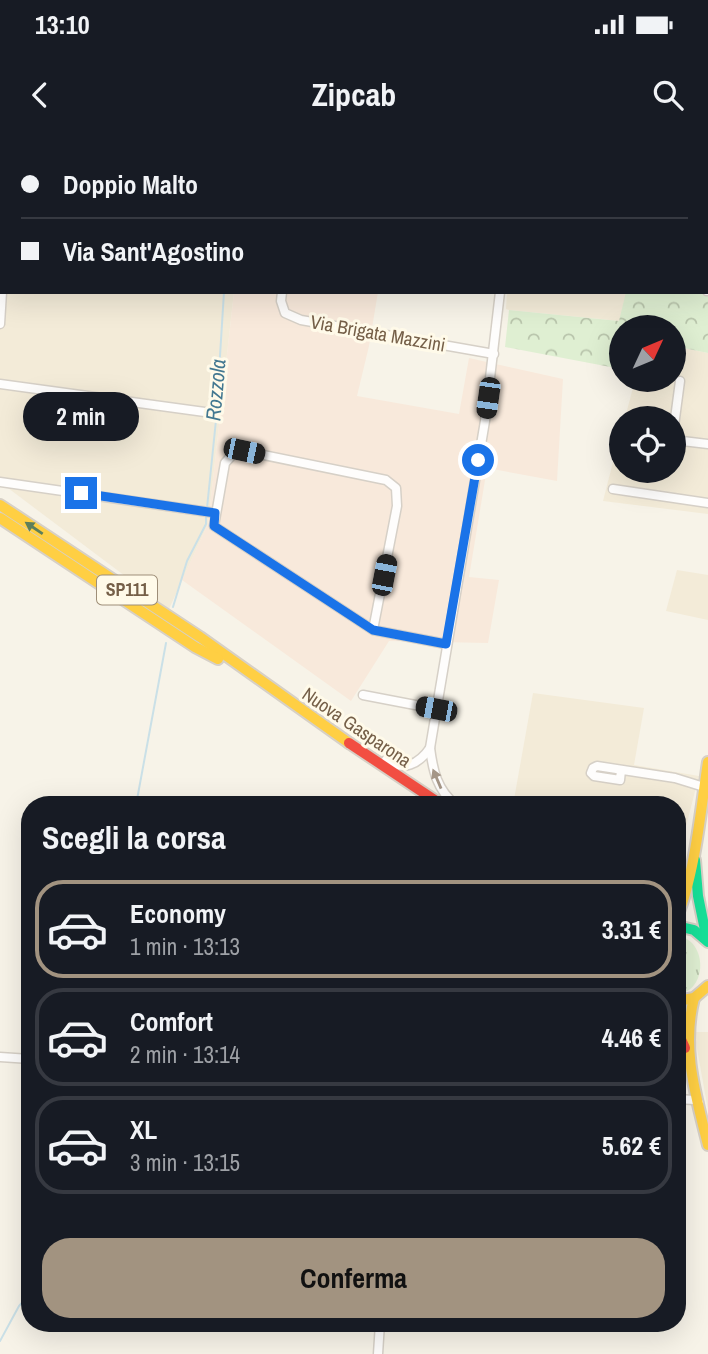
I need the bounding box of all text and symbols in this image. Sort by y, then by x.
text: 13:10 [35,7,90,42]
text: Zipcab [312,73,396,116]
icon: back [21,76,59,114]
icon: search [649,76,687,114]
text: Doppio Malto [63,167,198,202]
text: Via Sant'Agostino [63,234,244,269]
street label: Via Brigata Mazzini [308,308,448,358]
north arrow [609,315,686,392]
map controls [609,315,686,483]
water label: Rozzola [198,358,233,422]
car [475,376,502,420]
callout: 2 min [23,392,139,440]
text: 2 min [56,401,106,432]
button: locate [609,406,686,483]
car [222,436,267,466]
route start [462,444,494,476]
route end [65,477,97,509]
one-way arrow [25,521,43,535]
car [370,552,399,598]
road number: SP111 [97,576,157,604]
street label: Nuova Gasparona [297,681,417,773]
car [414,695,459,723]
one-way arrow [431,769,442,790]
text: Scegli la corsa [42,816,226,859]
text: Economy [130,896,226,931]
icon: car [46,898,109,961]
text: 3.31 € [602,912,661,947]
text: 1 min · 13:13 [130,931,240,962]
text: Comfort [130,1004,213,1039]
icon: car [46,1006,109,1069]
text: 4.46 € [602,1020,661,1055]
text: 2 min · 13:14 [130,1039,240,1070]
text: XL [130,1112,157,1147]
icon: car [46,1114,109,1177]
text: 5.62 € [602,1128,661,1163]
text: 3 min · 13:15 [130,1147,240,1178]
button: Conferma [42,1238,665,1318]

